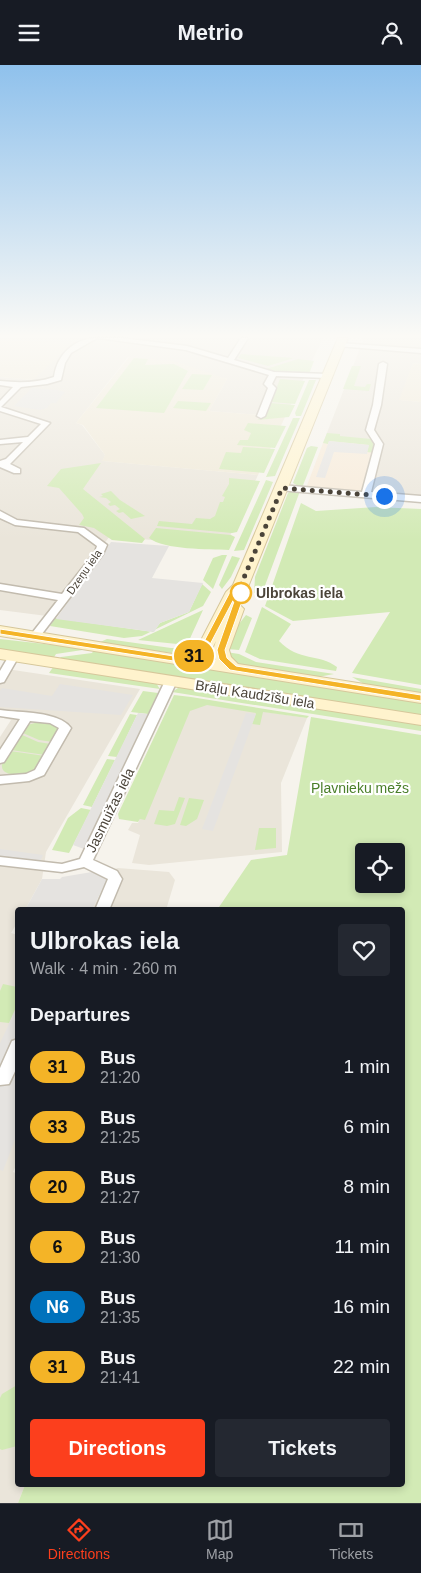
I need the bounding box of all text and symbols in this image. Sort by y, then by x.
icon: menu [15,19,43,47]
icon: person [378,19,406,47]
text: Metrio [178,20,244,45]
your location [372,484,397,509]
street label: Dzeņu iela [64,547,104,597]
marker: Ulbrokas iela [230,582,252,604]
place label: Ulbrokas iela [256,585,343,601]
line badge: 31 [172,640,216,672]
text: 31 [184,646,204,666]
street label: Brāļu Kaudzīšu iela [194,677,316,711]
street label: Jasmuižas iela [83,765,137,855]
park label: Pļavnieku mežs [311,780,409,796]
map controls [355,843,405,893]
button: locate [355,843,405,893]
button: heart [338,924,390,976]
text: Ulbrokas iela [30,927,179,954]
text: Walk · 4 min · 260 m [30,960,177,977]
text: Departures [30,1004,130,1025]
text: Bus [100,1047,136,1068]
text: 1 min [344,1056,390,1077]
text: 31 [47,1057,68,1077]
text: 21:20 [100,1069,140,1086]
text: Bus [100,1107,136,1128]
text: 6 min [344,1116,390,1137]
text: 33 [47,1117,68,1137]
text: 21:25 [100,1129,140,1146]
text: Bus [100,1167,136,1188]
text: 8 min [344,1176,390,1197]
text: 20 [47,1177,68,1197]
text: 21:27 [100,1189,140,1206]
text: Bus [100,1227,136,1248]
text: 11 min [334,1236,390,1257]
text: 6 [52,1237,63,1257]
text: 21:30 [100,1249,140,1266]
text: Bus [100,1287,136,1308]
text: 16 min [333,1296,390,1317]
text: N6 [46,1297,69,1317]
text: 21:35 [100,1309,140,1326]
text: Bus [100,1347,136,1368]
text: 22 min [333,1356,390,1377]
text: 31 [47,1357,68,1377]
text: 21:41 [100,1369,140,1386]
button: Directions [30,1419,205,1477]
button: Tickets [215,1419,390,1477]
tab: Directions [48,1516,110,1562]
tab: Map [206,1516,234,1562]
tab: Tickets [329,1516,373,1562]

